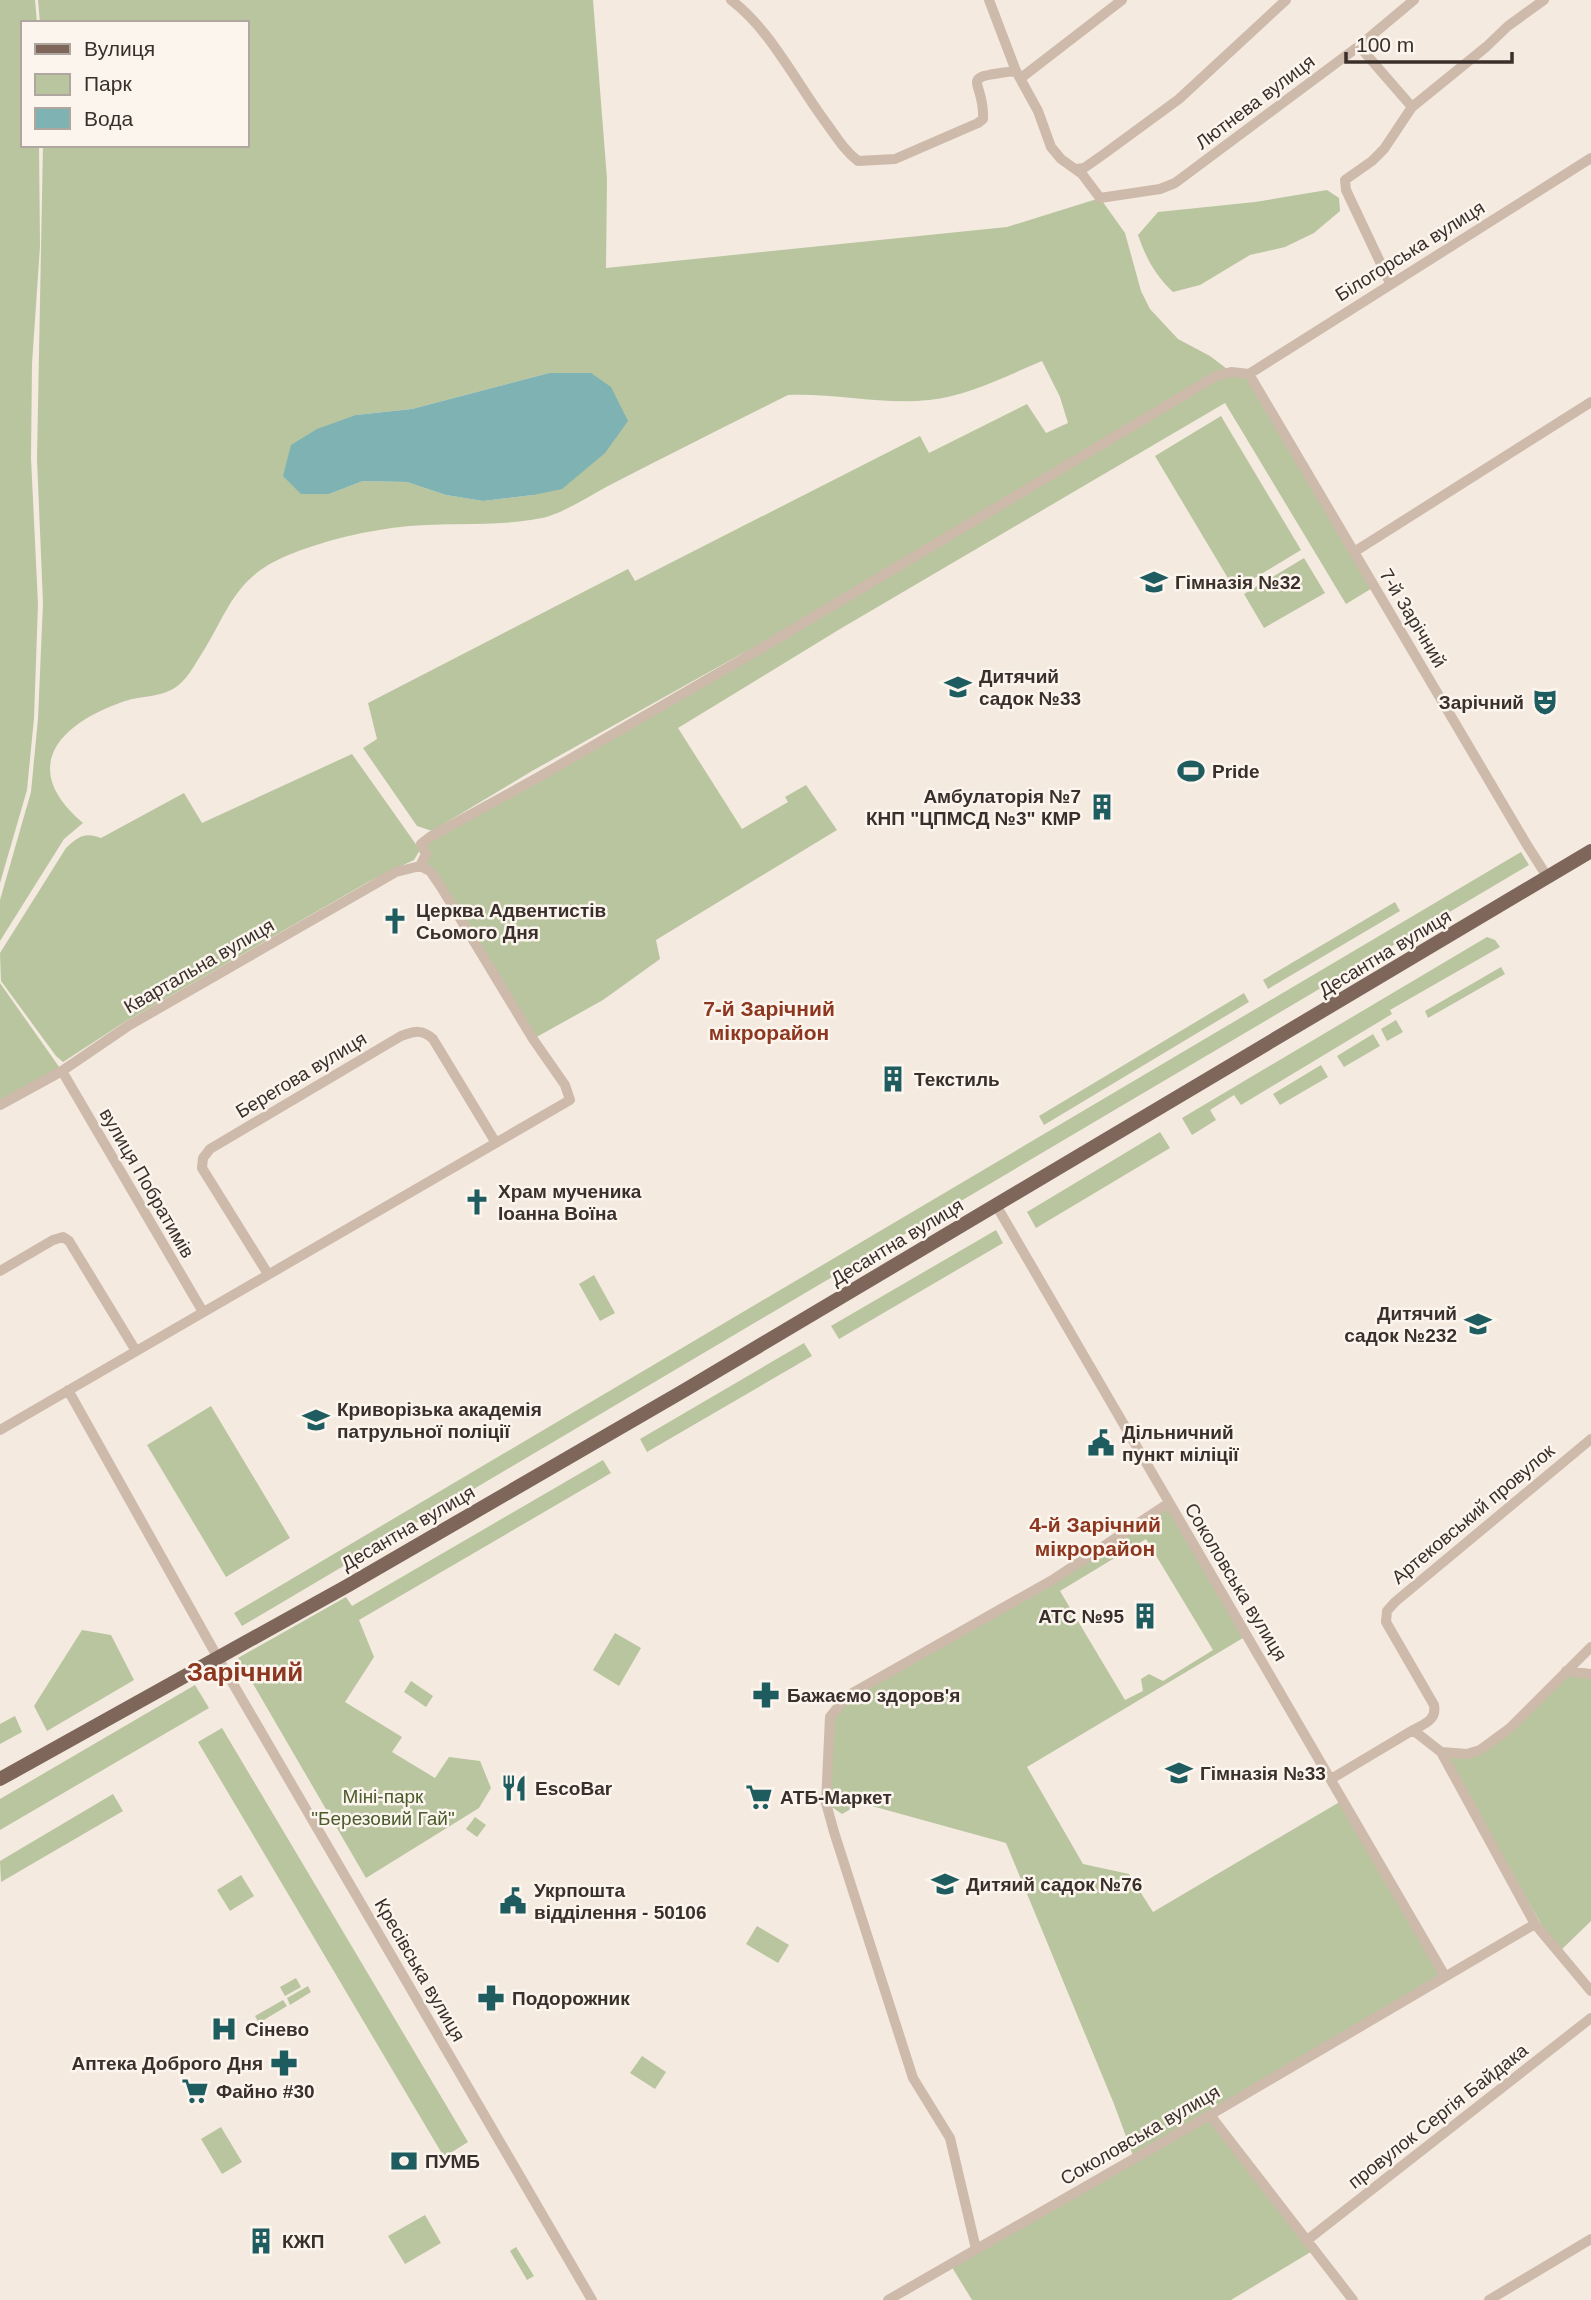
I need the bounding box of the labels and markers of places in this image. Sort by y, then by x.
school or university icon: Гімназія №32 [1139,567,1169,597]
place label: Гімназія №32 [1175,572,1301,593]
place label: Дитячий садок №33 [979,666,1081,709]
school or university icon: Дитячий садок №33 [943,672,973,702]
theatre icon: Зарічний [1530,687,1560,717]
place label: Зарічний [1439,692,1524,713]
sports icon: Pride [1176,756,1206,786]
place label: Pride [1212,761,1260,782]
place label: Амбулаторія №7 КНП "ЦПМСД №3" КМР [866,786,1081,829]
building icon: Амбулаторія №7 КНП "ЦПМСД №3" КМР [1087,792,1117,822]
place label: Церква Адвентистів Сьомого Дня [416,900,606,943]
church icon: Церква Адвентистів Сьомого Дня [380,906,410,936]
building icon: Текстиль [878,1064,908,1094]
place label: Текстиль [914,1069,1000,1090]
place label: Храм мученика Іоанна Воїна [498,1181,642,1224]
church icon: Храм мученика Іоанна Воїна [462,1187,492,1217]
place label: Дитячий садок №232 [1344,1303,1457,1346]
school or university icon: Дитячий садок №232 [1463,1309,1493,1339]
place label: Криворізька академія патрульної поліції [337,1399,542,1442]
school or university icon: Криворізька академія патрульної поліції [301,1405,331,1435]
place label: Дільничний пункт міліції [1122,1422,1239,1465]
public building icon: Дільничний пункт міліції [1086,1428,1116,1458]
building icon: АТС №95 [1130,1601,1160,1631]
place label: АТС №95 [1038,1606,1124,1627]
pharmacy icon: Бажаємо здоров'я [751,1680,781,1710]
place label: Бажаємо здоров'я [787,1685,960,1706]
school or university icon: Гімназія №33 [1164,1758,1194,1788]
place label: Гімназія №33 [1200,1763,1326,1784]
restaurant icon: EscoBar [499,1773,529,1803]
place label: EscoBar [535,1778,613,1799]
supermarket icon: АТБ-Маркет [744,1782,774,1812]
place label: АТБ-Маркет [780,1787,892,1808]
school or university icon: Дитяий садок №76 [930,1869,960,1899]
place label: Дитяий садок №76 [966,1874,1142,1895]
place label: Укрпошта відділення - 50106 [534,1880,707,1923]
public building icon: Укрпошта відділення - 50106 [498,1886,528,1916]
pharmacy icon: Подорожник [476,1983,506,2013]
place label: Подорожник [512,1988,630,2009]
hospital icon: Сінево [209,2014,239,2044]
place label: Сінево [245,2019,309,2040]
pharmacy icon: Аптека Доброго Дня [269,2048,299,2078]
place label: Аптека Доброго Дня [72,2053,263,2074]
supermarket icon: Файно #30 [180,2076,210,2106]
place label: Файно #30 [216,2081,315,2102]
bank icon: ПУМБ [389,2146,419,2176]
place label: ПУМБ [425,2151,480,2172]
building icon: КЖП [246,2226,276,2256]
place label: КЖП [282,2231,324,2252]

